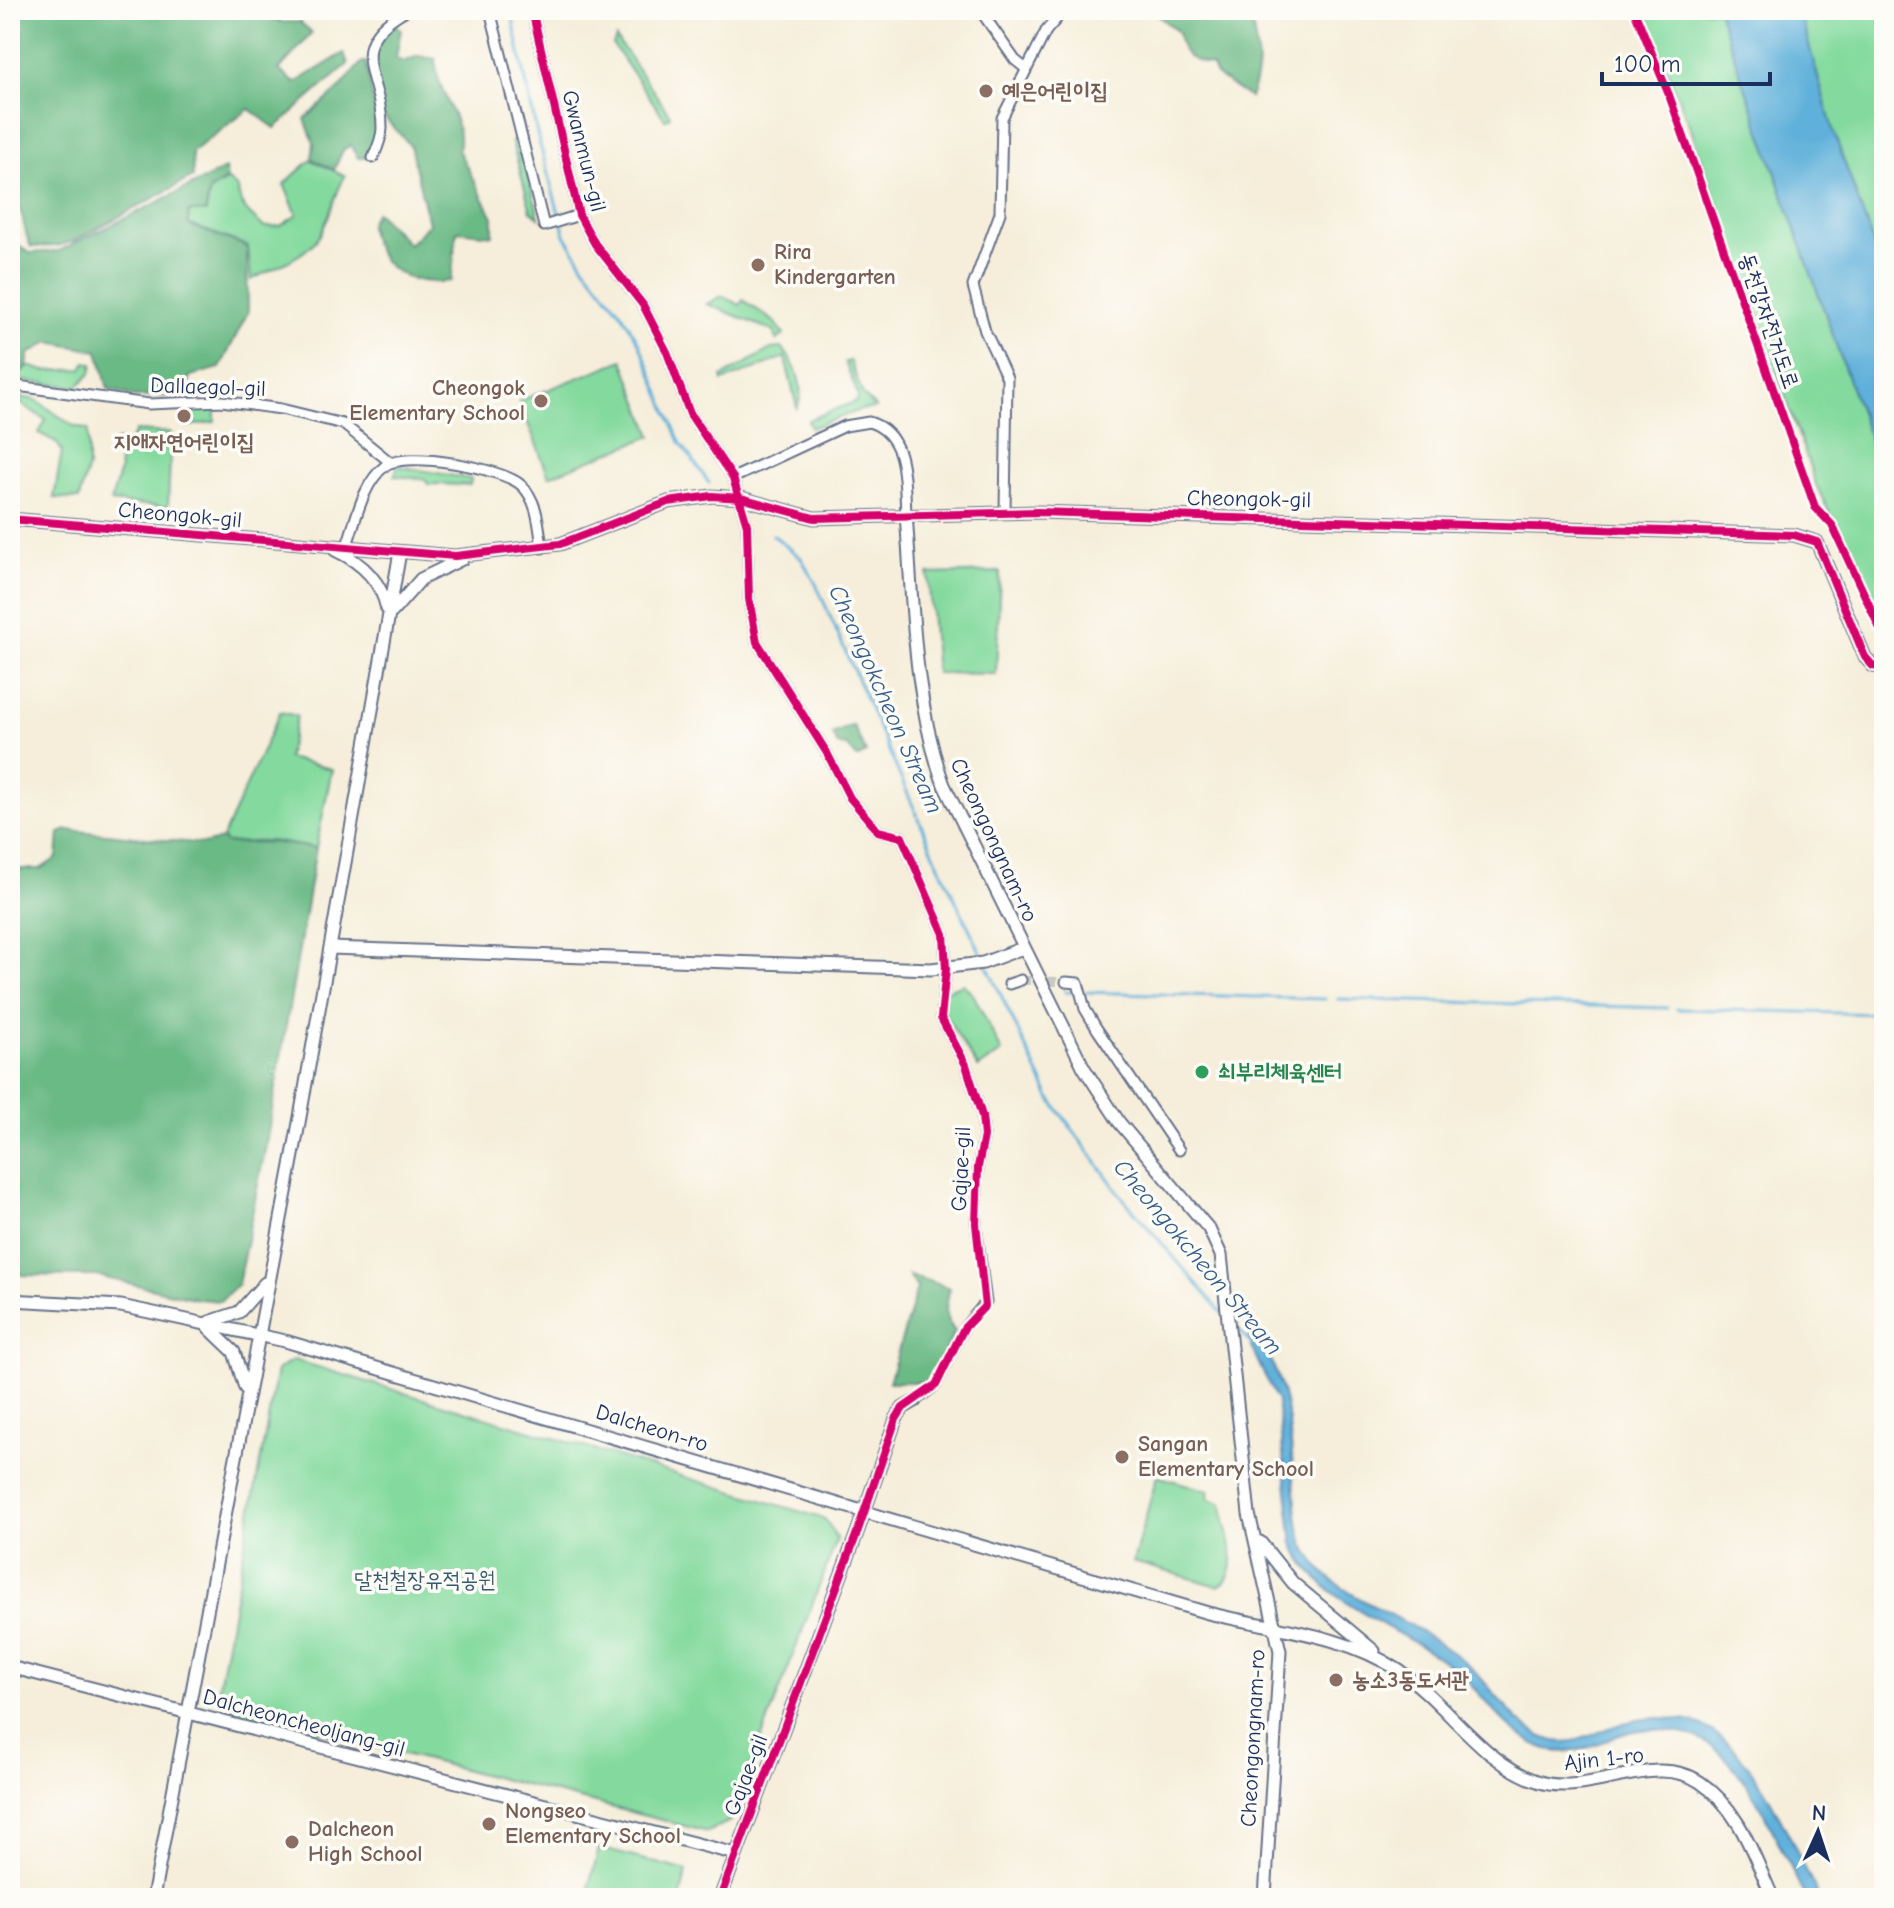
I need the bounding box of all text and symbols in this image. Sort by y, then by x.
scale bar [1602,36,1770,86]
text: 100 m [1614,50,1681,78]
place label: 예은어린이집 [1002,78,1108,104]
marker: 예은어린이집 [977,82,995,100]
street label: Gwanmun-gil [556,88,612,214]
place label: Rira Kindergarten [774,239,896,290]
street label: 동천강자전거도로 [1734,250,1804,392]
marker: Rira Kindergarten [749,256,767,274]
street label: Dallaegol-gil [150,372,266,402]
place label: Cheongok Elementary School [349,375,525,426]
marker: Cheongok Elementary School [532,392,550,410]
marker: 지애자연어린이집 [175,407,193,425]
place label: 지애자연어린이집 [113,429,255,455]
street label: Cheongok-gil [1187,485,1311,513]
street label: Cheongok-gil [117,497,243,533]
water label: Cheongokcheon Stream [823,580,949,818]
street label: Cheongongnam-ro [945,754,1043,926]
place label: 쇠부리체육센터 [1218,1059,1342,1085]
marker: 쇠부리체육센터 [1193,1063,1211,1081]
street label: Gajae-gil [946,1126,976,1212]
water label: Cheongokcheon Stream [1108,1153,1288,1361]
street label: Dalcheon-ro [593,1399,711,1457]
place label: Sangan Elementary School [1138,1431,1314,1482]
marker: Sangan Elementary School [1113,1448,1131,1466]
park label: 달천철장유적공원 [354,1567,496,1593]
street label: Cheongongnam-ro [1235,1649,1271,1827]
place label: 농소3동도서관 [1352,1667,1469,1693]
marker: 농소3동도서관 [1327,1671,1345,1689]
street label: Dalcheoncheoljang-gil [200,1684,408,1762]
street label: Gajae-gil [719,1731,773,1819]
street label: Ajin 1-ro [1563,1742,1645,1776]
north arrow [1778,1792,1858,1872]
place label: Nongseo Elementary School [505,1798,681,1849]
text: N [1811,1800,1827,1826]
marker: Nongseo Elementary School [480,1815,498,1833]
place label: Dalcheon High School [308,1816,422,1867]
marker: Dalcheon High School [283,1833,301,1851]

